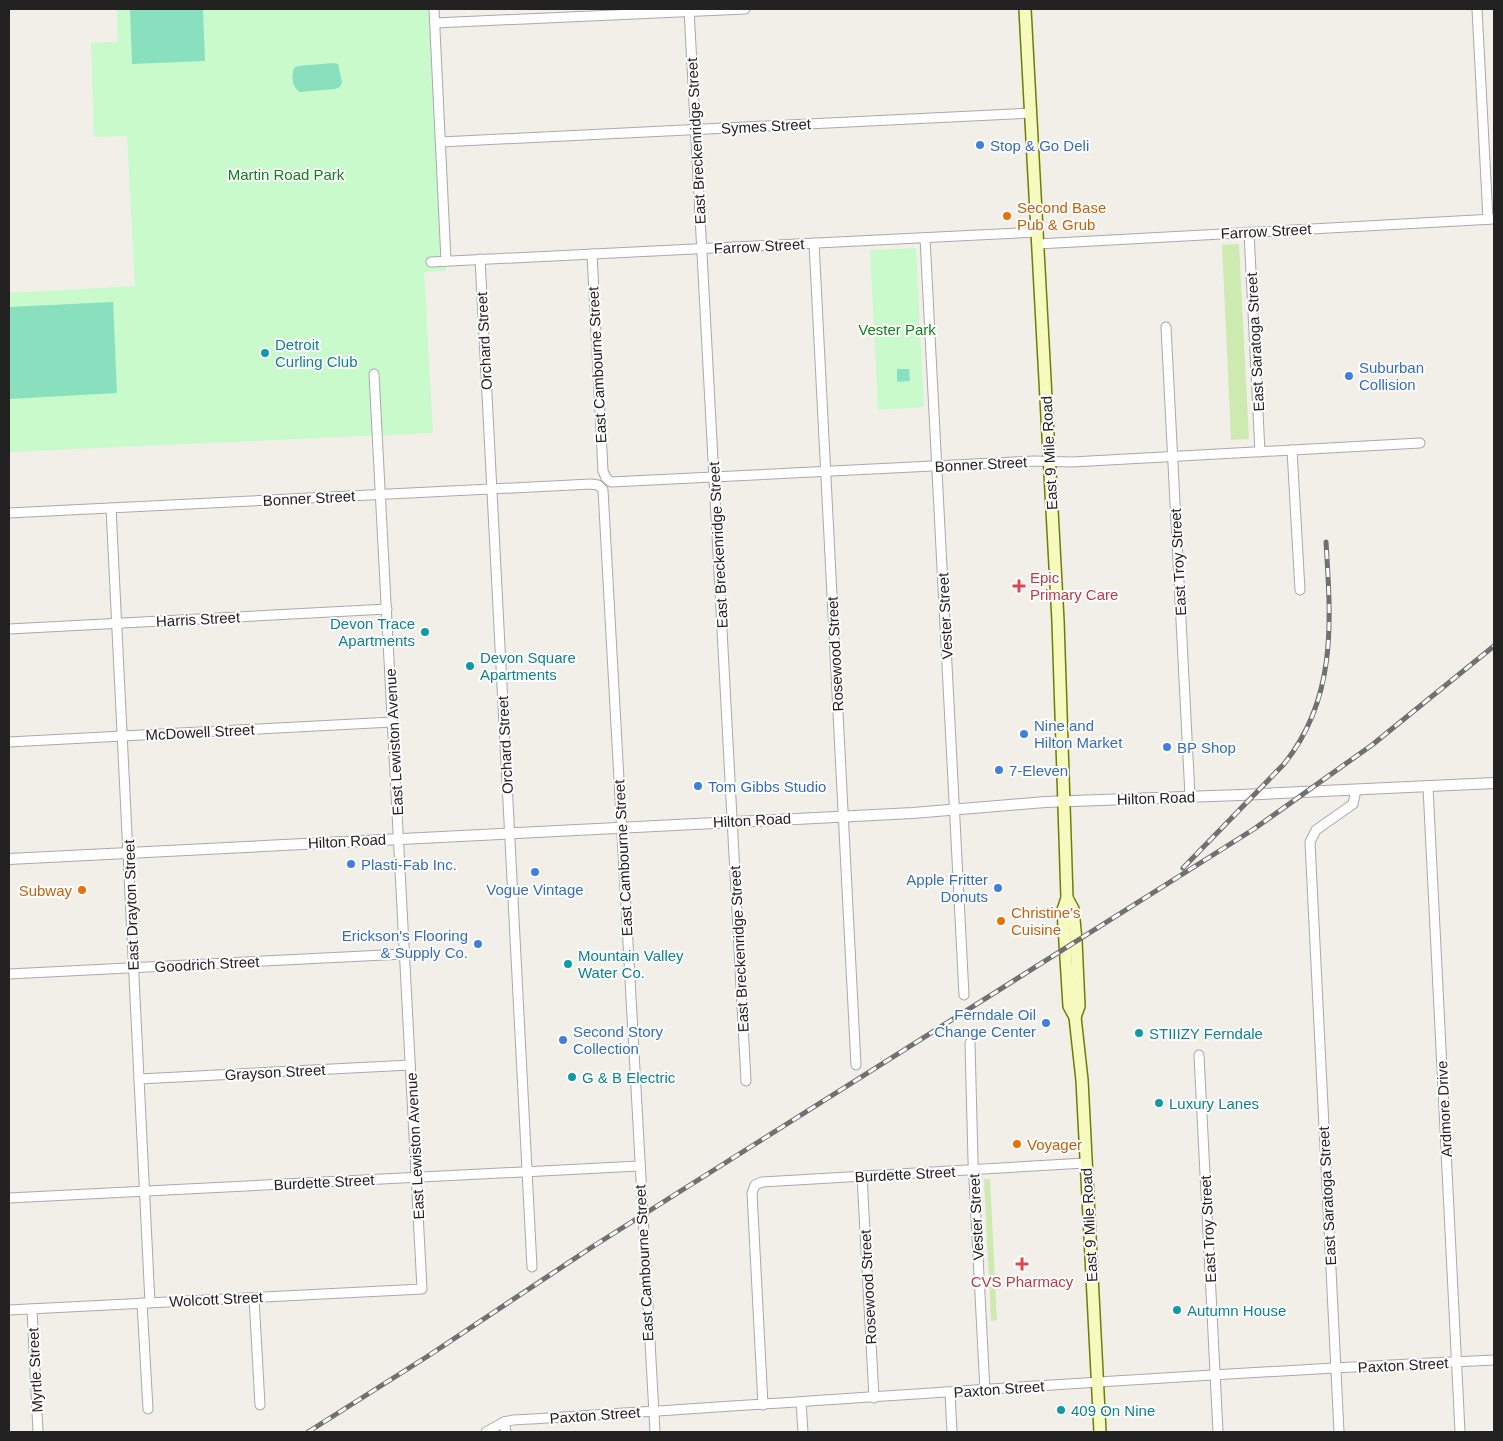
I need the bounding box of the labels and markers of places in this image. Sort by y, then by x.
place label: Stop & Go Deli [990,137,1089,154]
marker: Stop & Go Deli [974,139,986,151]
place label: Second Base Pub & Grub [1017,199,1106,233]
marker: Second Base Pub & Grub [1001,210,1013,222]
place label: Detroit Curling Club [275,336,358,370]
marker: Detroit Curling Club [259,347,271,359]
place label: Suburban Collision [1359,359,1424,393]
marker: Suburban Collision [1343,370,1355,382]
place label: Epic Primary Care [1030,569,1118,603]
marker: Epic Primary Care [1012,579,1026,593]
place label: Devon Trace Apartments [330,615,415,649]
marker: Devon Trace Apartments [419,626,431,638]
place label: Devon Square Apartments [480,649,576,683]
marker: Devon Square Apartments [464,660,476,672]
place label: Nine and Hilton Market [1034,717,1123,751]
marker: Nine and Hilton Market [1018,728,1030,740]
place label: BP Shop [1177,739,1236,756]
marker: BP Shop [1161,741,1173,753]
place label: 7-Eleven [1009,762,1068,779]
marker: 7-Eleven [993,764,1005,776]
place label: Tom Gibbs Studio [708,778,826,795]
marker: Tom Gibbs Studio [692,780,704,792]
place label: Plasti-Fab Inc. [361,856,457,873]
marker: Plasti-Fab Inc. [345,858,357,870]
marker: Vogue Vintage [529,866,541,878]
place label: Apple Fritter Donuts [906,871,988,905]
place label: Vogue Vintage [486,881,584,898]
place label: Subway [19,882,72,899]
marker: Apple Fritter Donuts [992,882,1004,894]
marker: Subway [76,884,88,896]
place label: Christine's Cuisine [1011,904,1081,938]
marker: Christine's Cuisine [995,915,1007,927]
place label: Erickson's Flooring & Supply Co. [342,927,468,961]
marker: Erickson's Flooring & Supply Co. [472,938,484,950]
place label: Mountain Valley Water Co. [578,947,684,981]
marker: Mountain Valley Water Co. [562,958,574,970]
place label: Ferndale Oil Change Center [934,1006,1036,1040]
marker: Ferndale Oil Change Center [1040,1017,1052,1029]
place label: Second Story Collection [573,1023,664,1057]
place label: STIIIZY Ferndale [1149,1025,1263,1042]
marker: STIIIZY Ferndale [1133,1027,1145,1039]
marker: Second Story Collection [557,1034,569,1046]
place label: G & B Electric [582,1069,676,1086]
marker: G & B Electric [566,1071,578,1083]
place label: Luxury Lanes [1169,1095,1259,1112]
marker: Luxury Lanes [1153,1097,1165,1109]
place label: Voyager [1027,1136,1082,1153]
marker: Voyager [1011,1138,1023,1150]
marker: CVS Pharmacy [1016,1258,1028,1270]
place label: CVS Pharmacy [971,1273,1074,1290]
place label: Autumn House [1187,1302,1286,1319]
marker: Autumn House [1171,1304,1183,1316]
place label: 409 On Nine [1071,1402,1155,1419]
marker: 409 On Nine [1055,1404,1067,1416]

